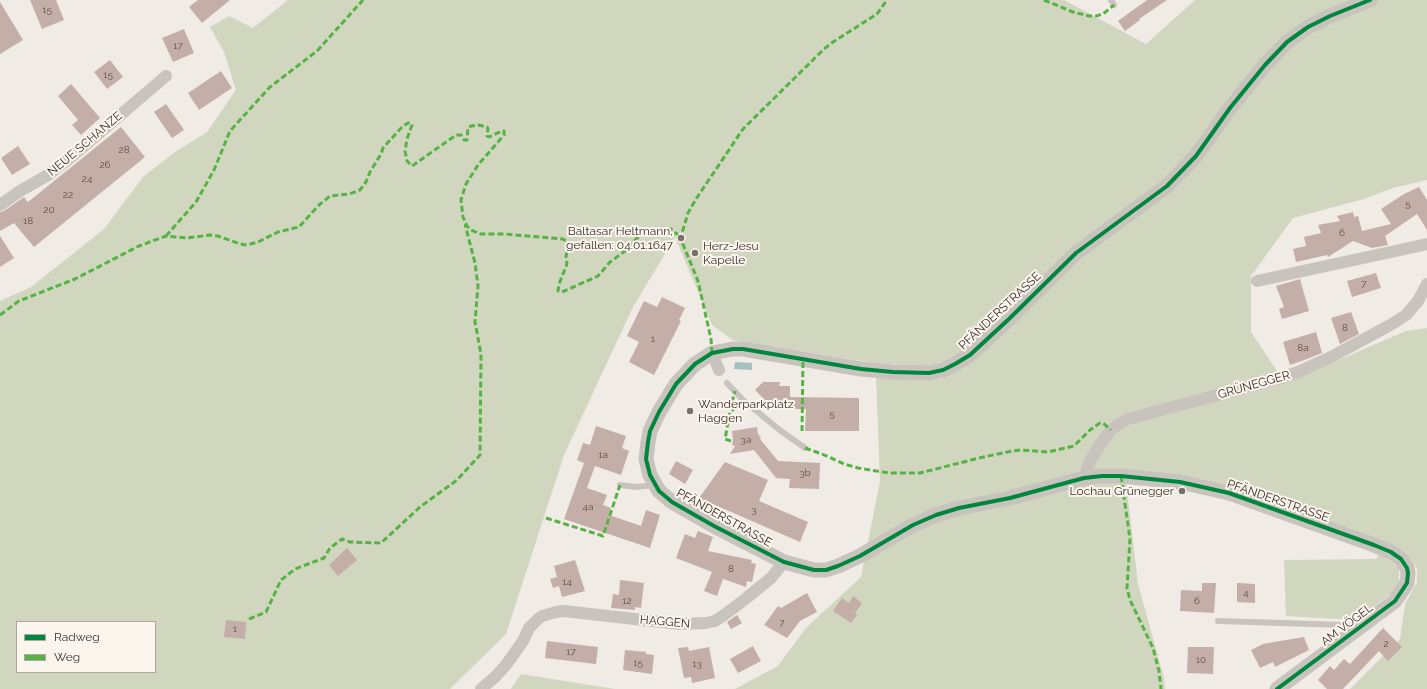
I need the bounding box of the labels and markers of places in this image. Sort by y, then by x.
place label: Baltasar Heltmann, gefallen: 04.01.1647 [566,224,673,252]
marker: Baltasar Heltmann, gefallen: 04.01.1647 [676,233,686,243]
place label: Herz-Jesu Kapelle [703,239,759,267]
marker: Herz-Jesu Kapelle [690,248,700,258]
place label: Wanderparkplatz Haggen [698,397,794,425]
marker: Wanderparkplatz Haggen [685,406,695,416]
place label: Lochau Grünegger [1070,484,1174,498]
marker: Lochau Grünegger [1177,486,1187,496]

